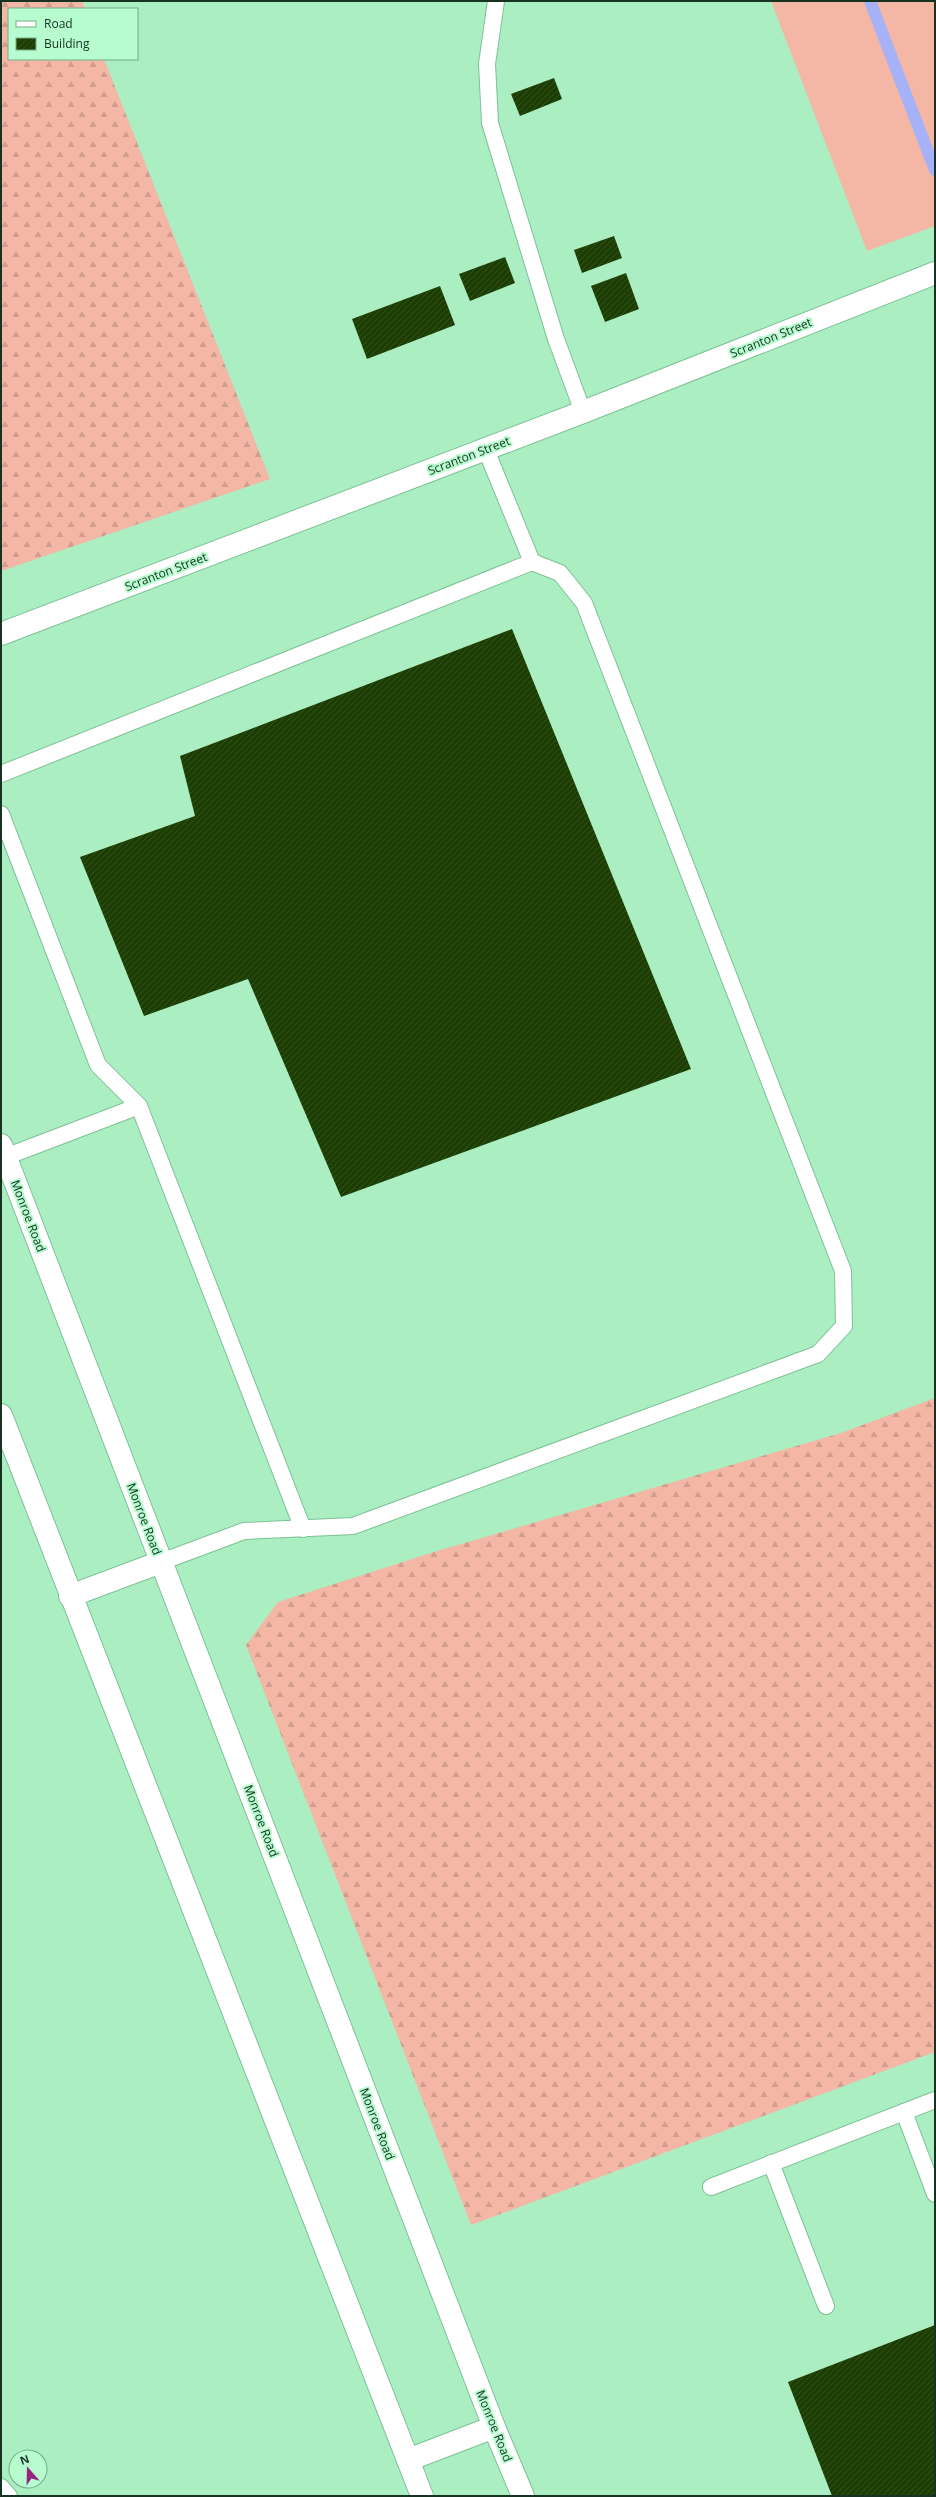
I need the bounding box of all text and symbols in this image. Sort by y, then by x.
legend [8,8,138,60]
text: Road [44,15,73,32]
text: Building [44,35,90,52]
street label: Scranton Street [727,313,814,362]
street label: Scranton Street [425,432,512,479]
street label: Scranton Street [122,548,209,595]
street label: Monroe Road [7,1177,50,1254]
street label: Monroe Road [123,1480,166,1557]
street label: Monroe Road [240,1782,283,1859]
street label: Monroe Road [356,2085,399,2162]
street label: Monroe Road [472,2387,517,2464]
north arrow [8,2449,48,2489]
text: N [18,2451,31,2468]

